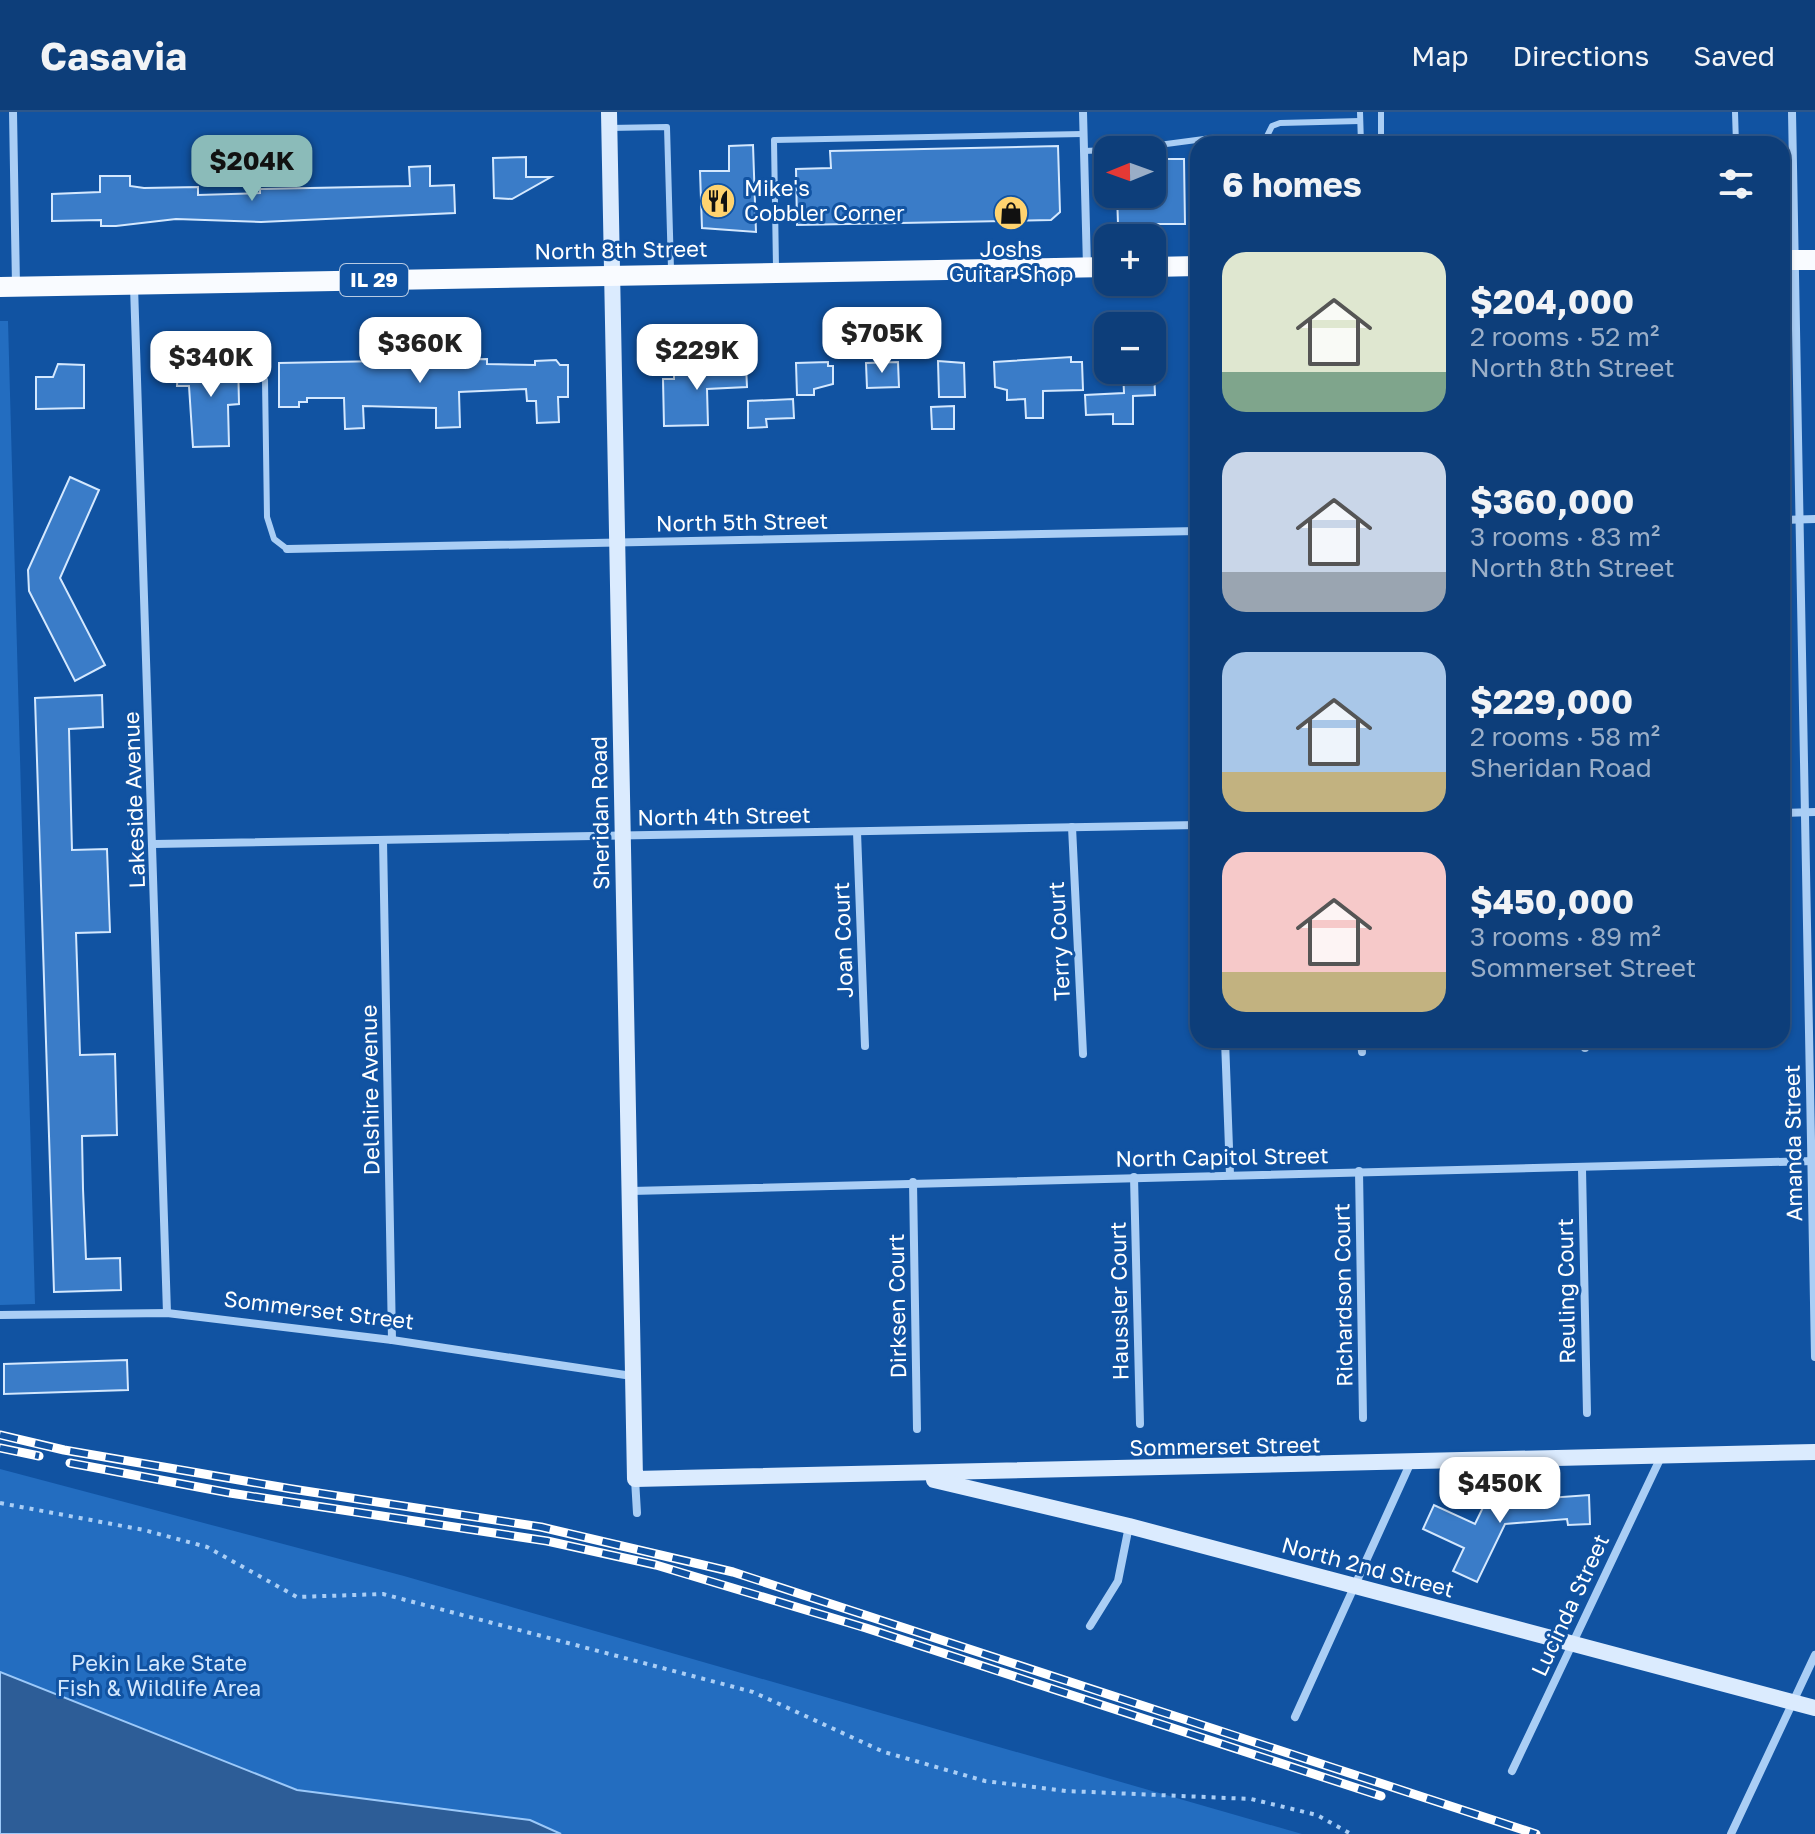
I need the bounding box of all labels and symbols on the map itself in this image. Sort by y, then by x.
pin: $204K [196,135,308,203]
north arrow [1094,136,1166,208]
place label: Mike's Cobbler Corner [744,174,905,226]
restaurant icon: Mike's Cobbler Corner [699,182,737,220]
shop icon: Joshs Guitar Shop [992,194,1030,232]
street label: North 8th Street [534,234,708,265]
place label: Joshs Guitar Shop [949,235,1073,287]
road number: IL 29 [340,264,408,296]
pin: $705K [826,307,938,375]
pin: $360K [364,317,476,385]
pin: $229K [641,324,753,392]
pin: $340K [155,331,267,399]
street label: North 5th Street [656,506,828,537]
street label: Lakeside Avenue [117,711,150,889]
street label: Sheridan Road [585,736,614,890]
street label: North 4th Street [637,800,811,831]
street label: Joan Court [827,881,858,999]
street label: Terry Court [1042,881,1075,1001]
street label: Delshire Avenue [355,1004,384,1176]
street label: Amanda Street [1778,1064,1807,1222]
street label: North Capitol Street [1115,1141,1329,1172]
street label: Richardson Court [1327,1203,1358,1387]
street label: Reuling Court [1551,1218,1580,1364]
street label: Haussler Court [1104,1221,1133,1381]
street label: Dirksen Court [882,1233,911,1379]
street label: Sommerset Street [222,1284,416,1335]
street label: Sommerset Street [1129,1430,1321,1461]
pin: $450K [1444,1457,1556,1525]
street label: Lucinda Street [1525,1530,1614,1680]
street label: North 2nd Street [1279,1531,1457,1602]
park label: Pekin Lake State Fish & Wildlife Area [57,1649,261,1701]

